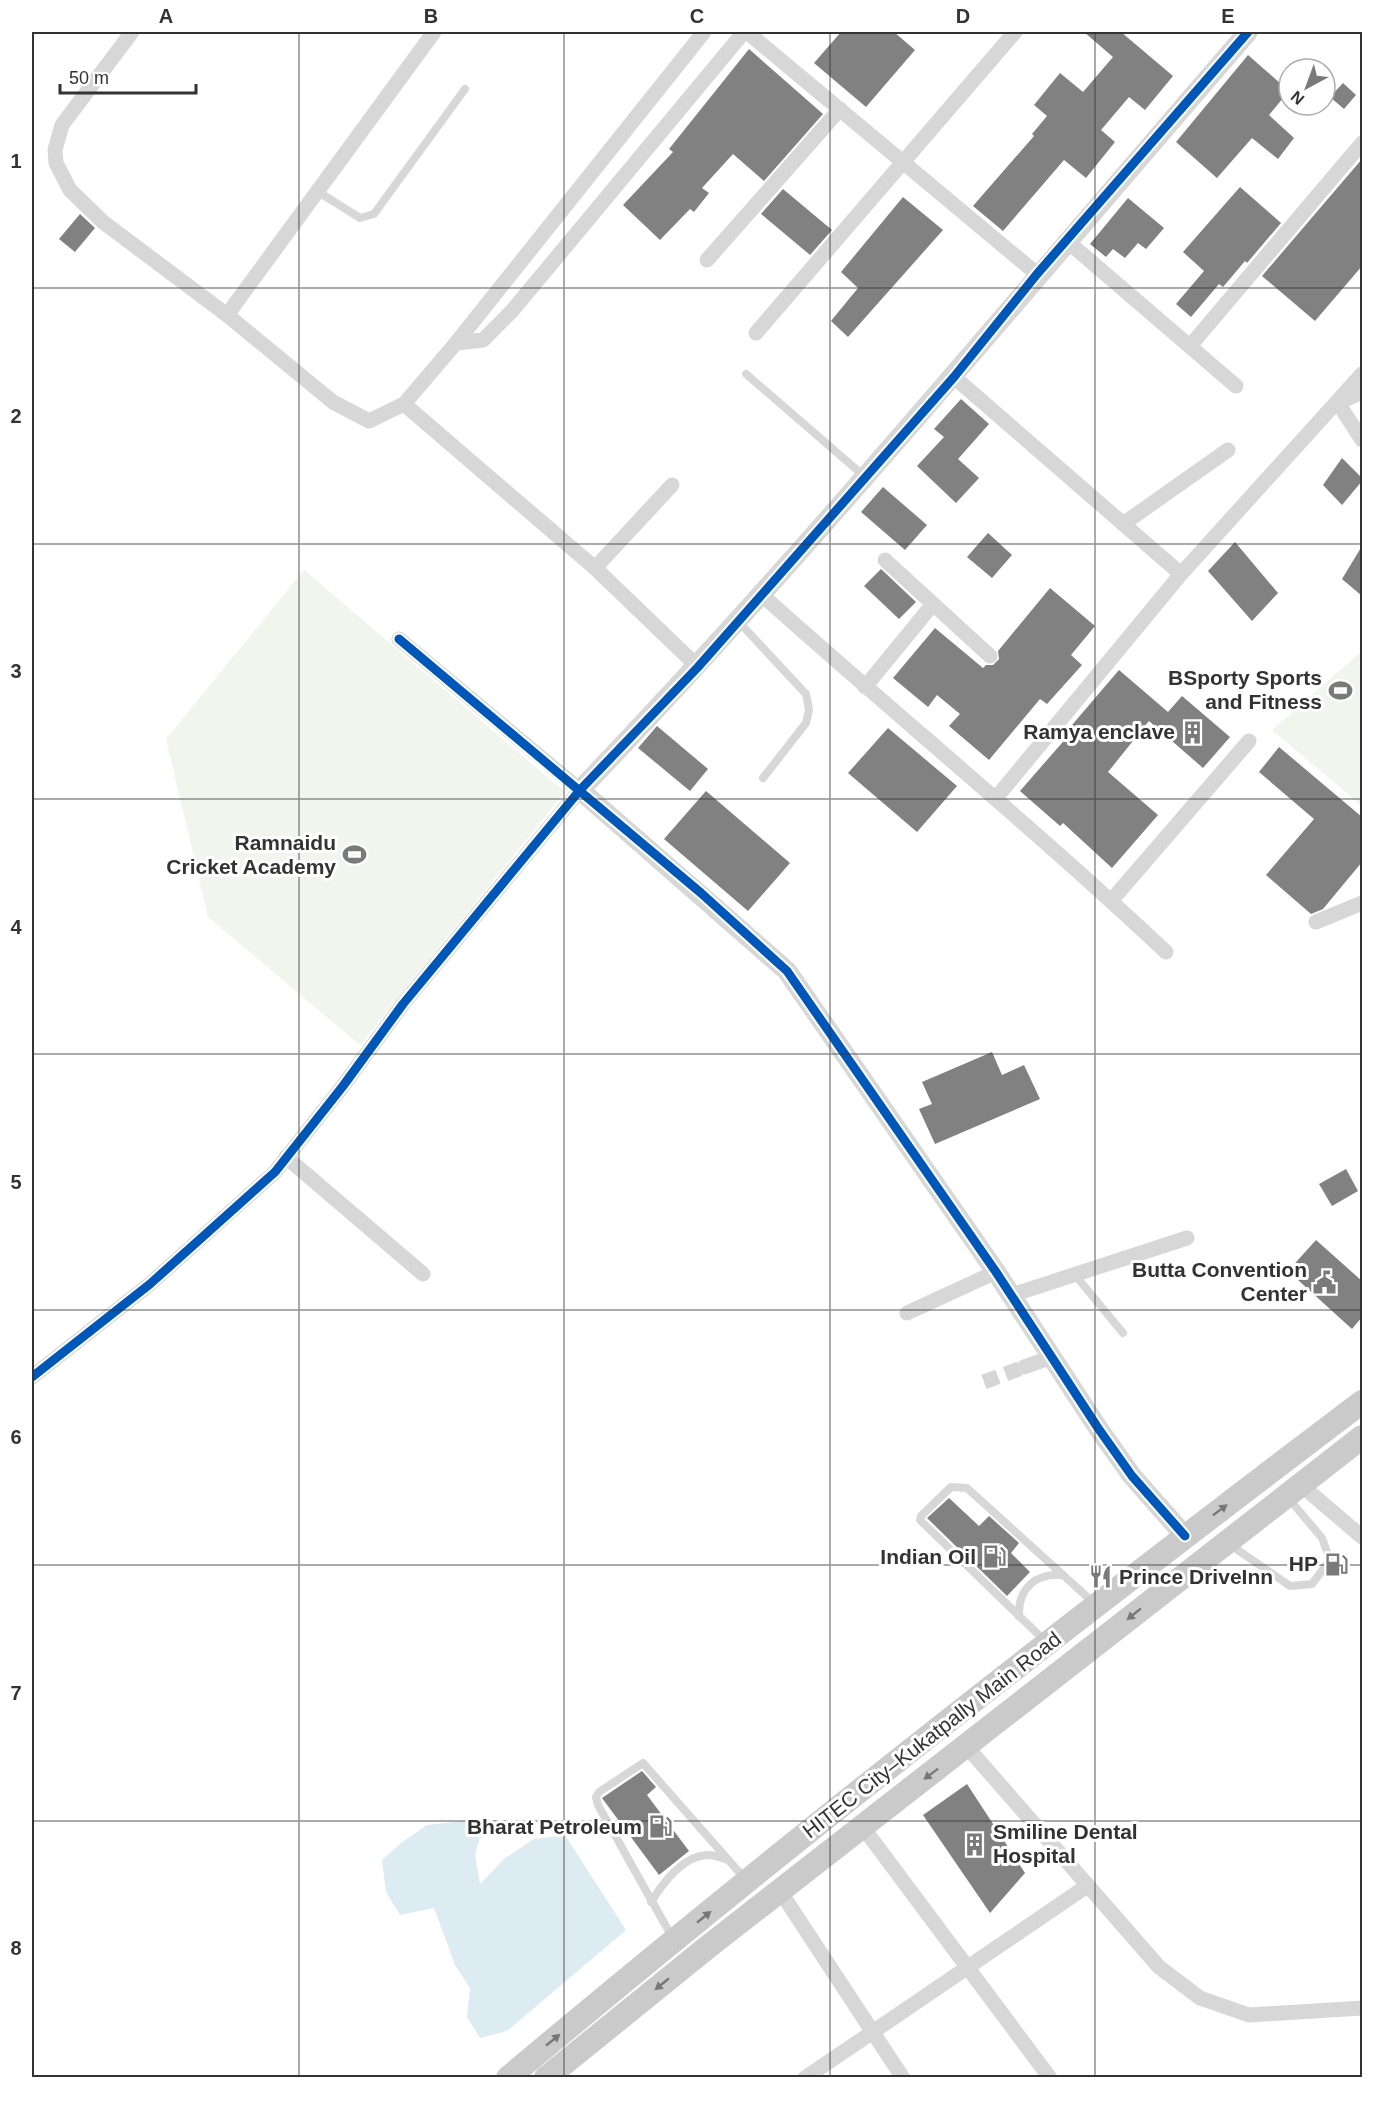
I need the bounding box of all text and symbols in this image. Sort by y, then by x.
text: A [159,5,173,27]
text: B [424,5,438,27]
text: C [690,5,704,27]
text: D [956,5,970,27]
text: E [1221,5,1235,27]
scale bar [60,57,196,95]
north arrow [1277,57,1337,117]
text: 50 m [69,68,109,88]
text: N [1288,88,1307,108]
text: 1 [10,150,22,172]
text: 2 [10,405,22,427]
text: 3 [10,660,22,682]
place label: BSporty Sports and Fitness [1168,666,1322,713]
sports icon: BSporty Sports and Fitness [1327,677,1353,703]
building icon: Ramya enclave [1180,719,1206,745]
place label: Ramya enclave [1023,720,1175,743]
place label: Ramnaidu Cricket Academy [166,831,336,878]
sports icon: Ramnaidu Cricket Academy [341,842,367,868]
text: 4 [10,916,22,938]
text: 5 [10,1171,22,1193]
place label: Butta Convention Center [1132,1258,1307,1305]
public building icon: Butta Convention Center [1312,1269,1338,1295]
text: 6 [10,1426,22,1448]
one-way arrow [1212,1503,1228,1516]
fuel station icon: Indian Oil [981,1544,1007,1570]
place label: Indian Oil [880,1545,976,1568]
fuel station icon: HP [1323,1551,1349,1577]
place label: HP [1289,1552,1318,1575]
restaurant icon: Prince DriveInn [1088,1564,1114,1590]
place label: Prince DriveInn [1119,1565,1273,1588]
one-way arrow [1126,1607,1141,1619]
street label: HITEC City–Kukatpally Main Road [798,1627,1065,1842]
text: 7 [10,1682,22,1704]
one-way arrow [924,1768,940,1780]
fuel station icon: Bharat Petroleum [647,1814,673,1840]
place label: Bharat Petroleum [467,1815,642,1838]
place label: Smiline Dental Hospital [993,1820,1138,1867]
building icon: Smiline Dental Hospital [962,1831,988,1857]
one-way arrow [697,1911,712,1923]
text: 8 [10,1937,22,1959]
one-way arrow [654,1978,669,1990]
one-way arrow [545,2034,560,2047]

